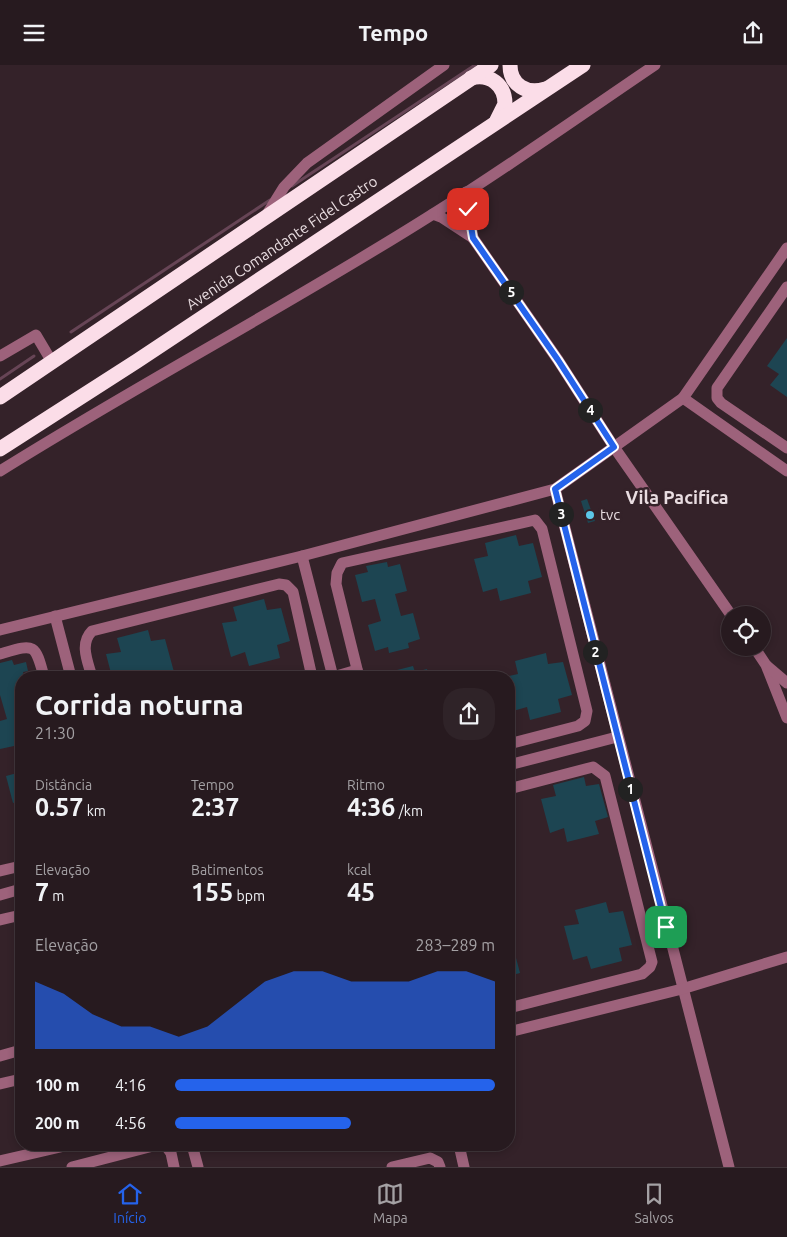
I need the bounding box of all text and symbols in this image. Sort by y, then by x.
icon: menu [20,19,48,47]
icon: share [739,19,767,47]
text: Tempo [359,20,428,45]
street label: Avenida Comandante Fidel Castro [183,172,380,313]
pin [447,188,489,230]
icon: check [454,195,482,223]
pin: 5 [498,279,524,305]
text: 5 [508,284,515,300]
pin: 4 [578,397,602,423]
text: 4 [587,402,594,418]
district label: Vila Pacifica [625,487,729,507]
pin: 3 [548,501,574,527]
text: 3 [558,506,565,522]
place label: tvc [600,506,620,523]
marker: tvc [584,509,596,521]
map controls [721,606,771,656]
button: locate [721,606,771,656]
pin: 2 [582,639,608,665]
text: 2 [592,644,599,660]
button: share [443,688,495,740]
text: Corrida noturna [35,689,244,720]
text: 21:30 [35,724,75,742]
text: Distância [35,777,92,793]
text: Tempo [191,777,234,793]
text: Ritmo [347,777,385,793]
pin: 1 [618,777,642,801]
text: 1 [627,781,634,797]
text: 0.57 [35,793,83,821]
text: 2:37 [191,793,239,821]
text: 4:36 [347,793,395,821]
text: km [83,803,106,819]
text: /km [395,803,423,819]
text: Elevação [35,862,90,878]
text: Batimentos [191,862,264,878]
text: kcal [347,862,371,878]
text: 7 [35,878,49,906]
text: 155 [191,878,233,906]
text: 45 [347,878,375,906]
text: m [49,888,64,904]
text: bpm [233,888,265,904]
pin [645,906,687,948]
icon: arrive [652,913,680,941]
text: Elevação [35,936,98,954]
text: 283–289 m [415,936,495,954]
text: 100 m [35,1076,80,1094]
text: 4:16 [115,1076,146,1094]
text: 200 m [35,1114,80,1132]
text: 4:56 [115,1114,146,1132]
tab: Início [113,1180,146,1226]
tab: Mapa [373,1180,408,1226]
tab: Salvos [634,1180,674,1226]

